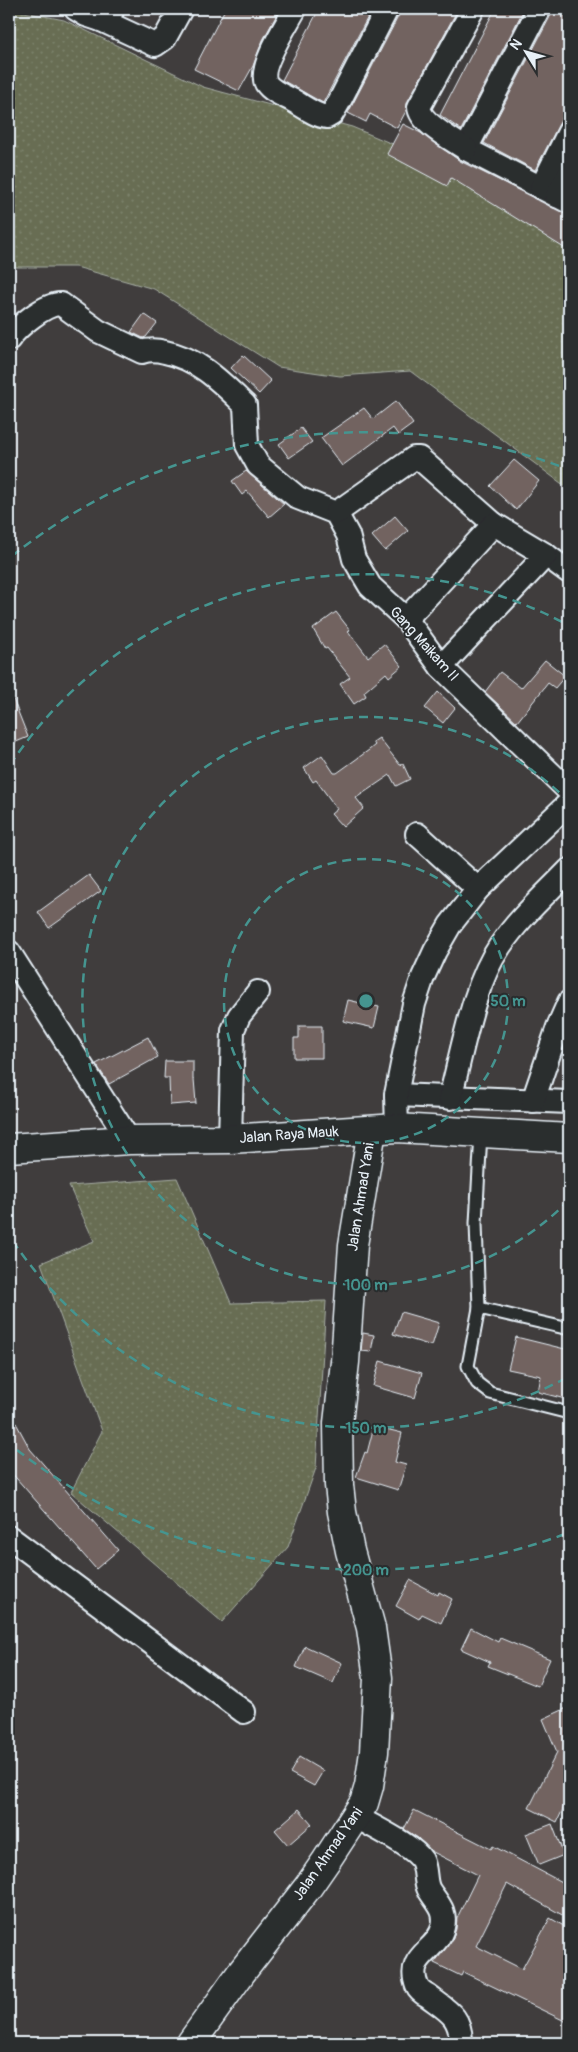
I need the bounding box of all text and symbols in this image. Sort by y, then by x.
north arrow [500,28,550,78]
text: N [506,36,526,53]
street label: Gang Maikam II [385,603,463,685]
centre of rings [357,992,375,1010]
text: 50 m [491,992,525,1011]
street label: Jalan Raya Mauk [239,1122,340,1148]
street label: Jalan Ahmad Yani [343,1141,379,1253]
text: 100 m [345,1276,387,1295]
text: 150 m [346,1419,386,1438]
text: 200 m [343,1561,389,1580]
street label: Jalan Ahmad Yani [289,1803,367,1904]

